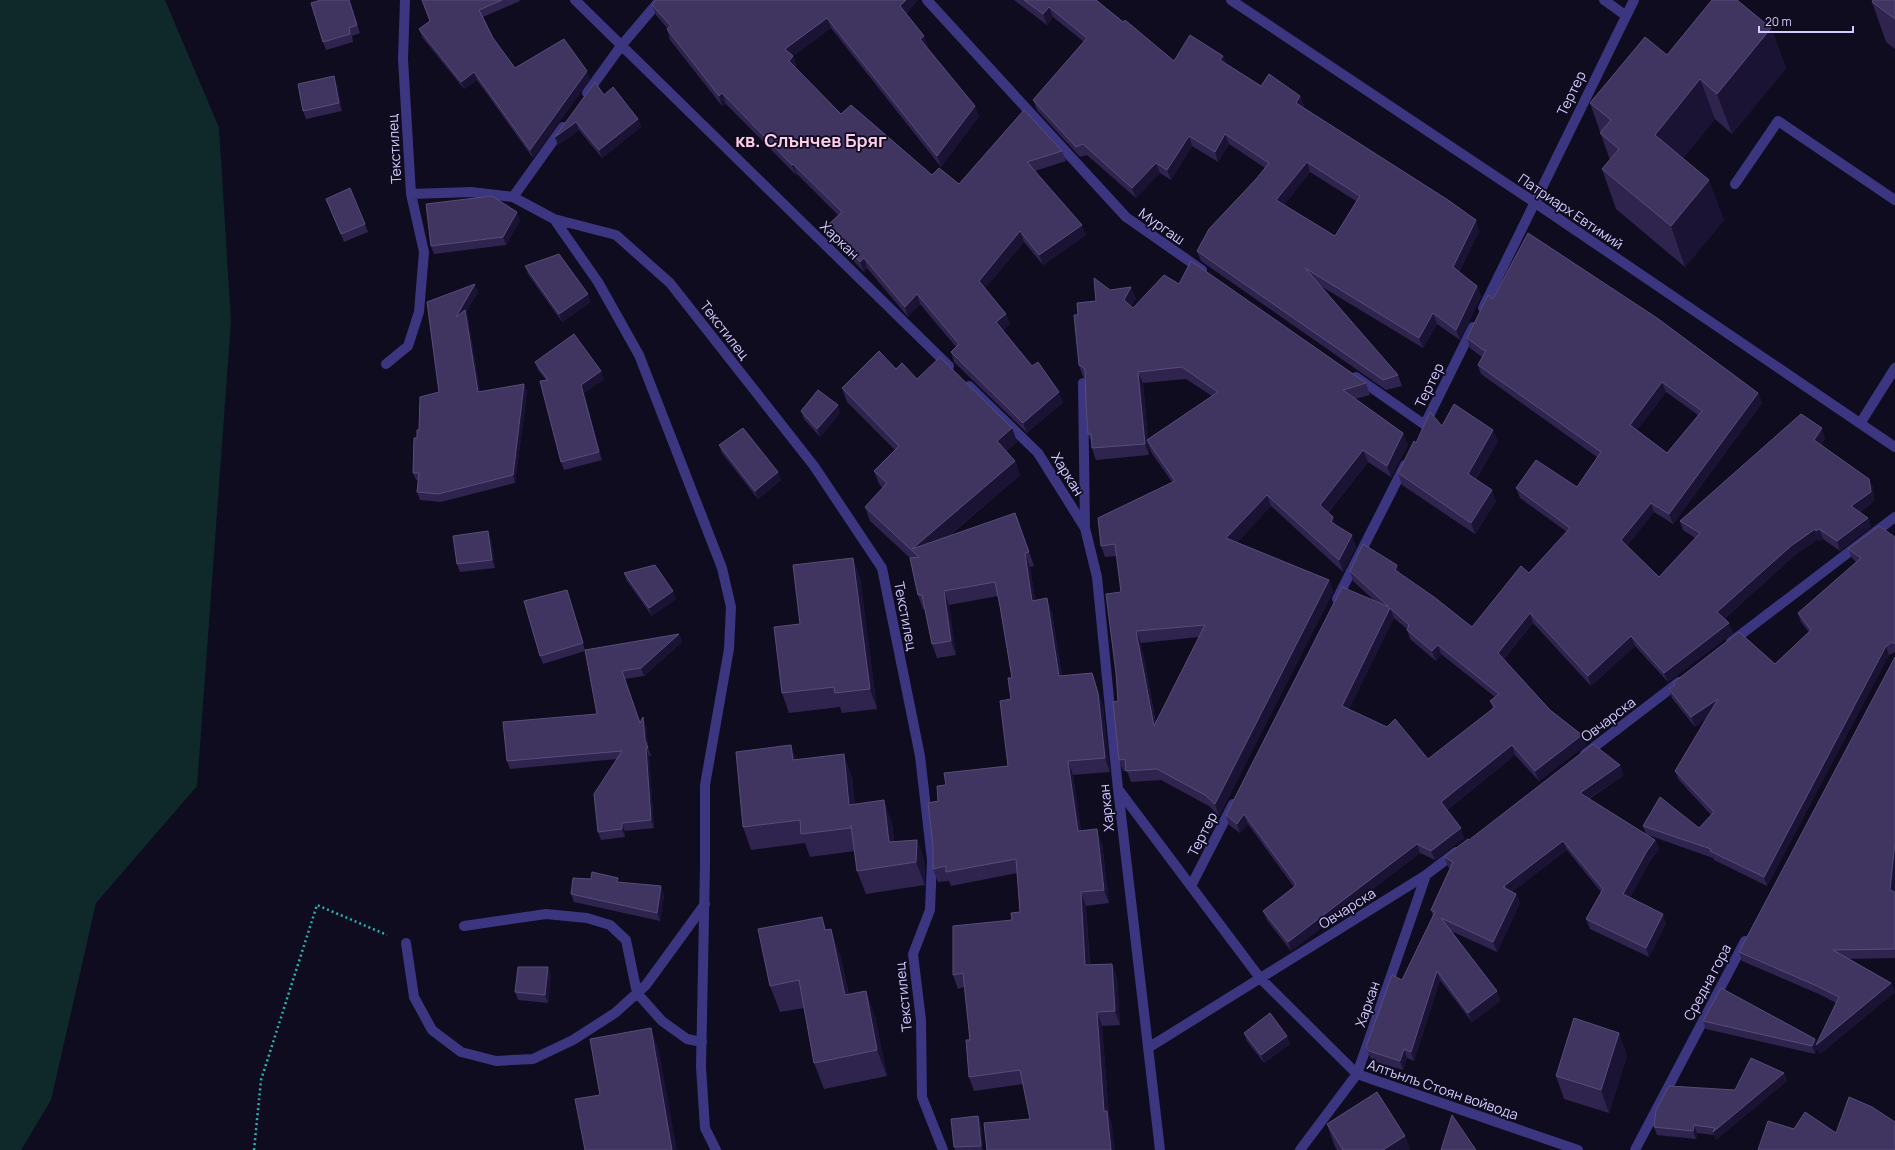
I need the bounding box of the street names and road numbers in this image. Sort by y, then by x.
street label: Тертер [1552,68,1590,118]
street label: Текстилец [383,113,405,184]
street label: Патриарх Евтимий [1515,169,1627,253]
street label: Мургаш [1135,203,1189,249]
street label: Харкан [816,217,864,263]
street label: Текстилец [696,297,754,364]
street label: Тертер [1410,360,1448,410]
street label: Харкан [1047,449,1089,499]
street label: Текстилец [890,580,922,652]
street label: Овчарска [1577,692,1639,746]
street label: Харкан [1094,783,1118,833]
street label: Тертер [1183,809,1221,859]
street label: Овчарска [1315,883,1379,933]
street label: Средна гора [1679,940,1735,1024]
street label: Текстилец [890,961,916,1033]
street label: Харкан [1350,978,1384,1030]
street label: Алтънлъ Стоян войвода [1365,1054,1521,1124]

